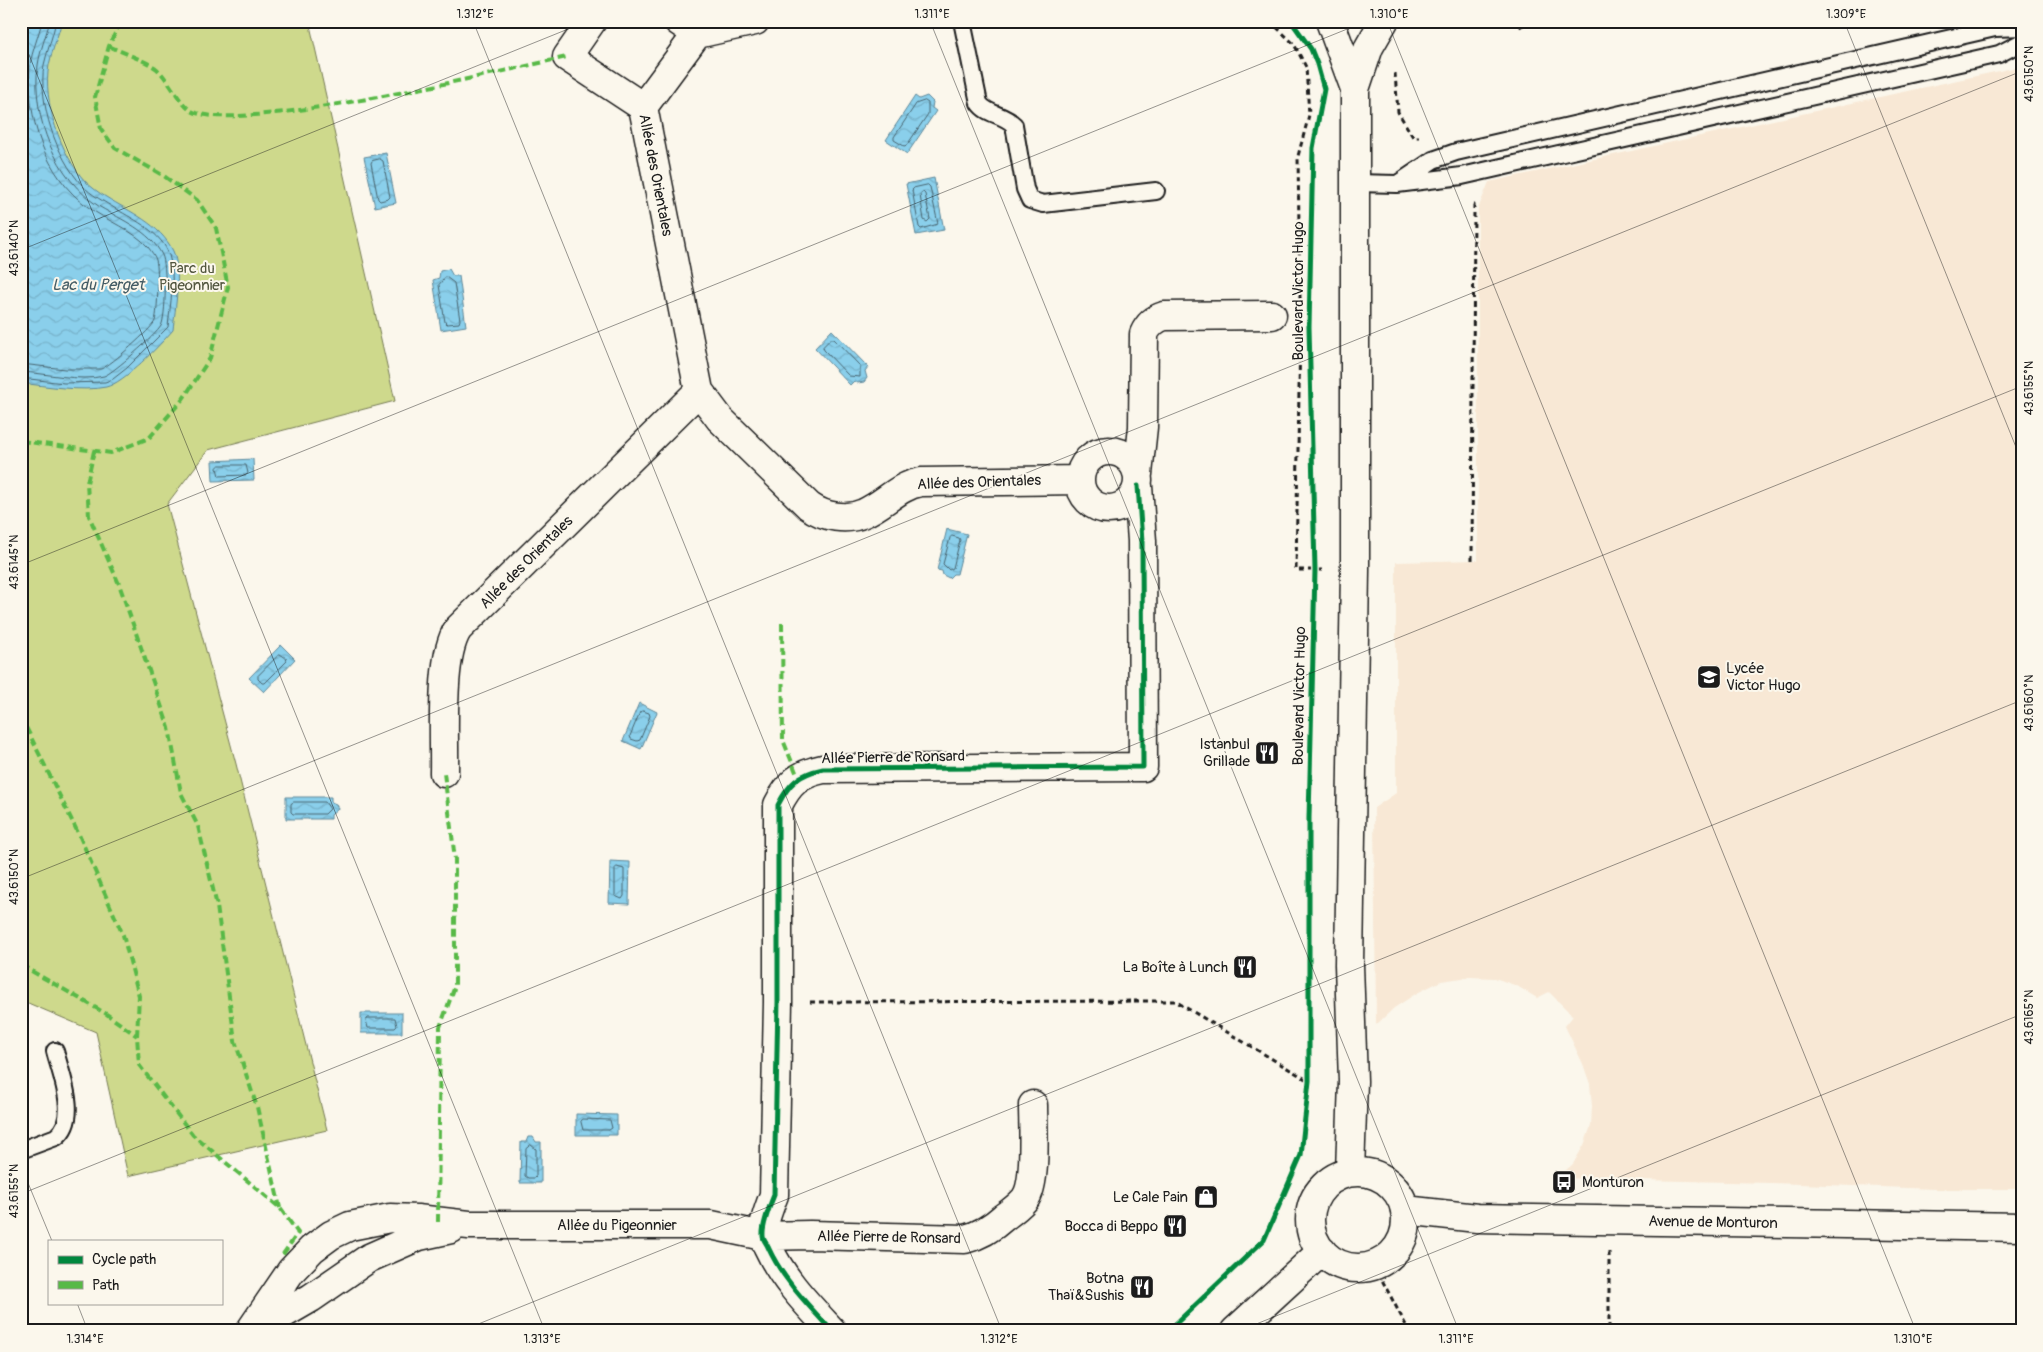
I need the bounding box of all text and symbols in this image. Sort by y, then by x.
text: 1.312°E [457,7,493,22]
text: 1.311°E [915,7,949,22]
text: 1.310°E [1370,7,1408,22]
text: 1.309°E [1826,7,1866,22]
text: 43.6150°N [2022,46,2037,102]
street label: Allée des Orientales [634,112,677,238]
text: 43.6140°N [7,220,22,276]
street label: Boulevard Victor Hugo [1289,221,1308,361]
park label: Parc du Pigeonnier [159,259,226,295]
water label: Lac du Perget [52,275,146,295]
text: 43.6155°N [2022,361,2037,415]
street label: Allée des Orientales [917,471,1042,494]
street label: Allée des Orientales [476,512,577,613]
text: 43.6145°N [7,535,22,589]
street label: Boulevard Victor Hugo [1289,626,1310,766]
place label: Lycée Victor Hugo [1726,659,1801,695]
school or university icon: Lycée Victor Hugo [1696,664,1722,690]
text: 43.6160°N [2022,675,2037,731]
place label: Istanbul Grillade [1200,735,1251,771]
restaurant icon: Istanbul Grillade [1254,740,1280,766]
street label: Allée Pierre de Ronsard [821,747,965,768]
text: 43.6150°N [7,849,22,905]
restaurant icon: La Boîte à Lunch [1232,954,1258,980]
place label: La Boîte à Lunch [1122,958,1228,977]
text: 43.6165°N [2022,990,2037,1044]
text: 43.6155°N [7,1164,22,1218]
bus stop icon: Monturon [1551,1169,1577,1195]
place label: Monturon [1582,1173,1644,1192]
shop icon: Le Cale Pain [1193,1184,1219,1210]
place label: Le Cale Pain [1113,1188,1188,1207]
street label: Avenue de Monturon [1648,1212,1778,1233]
restaurant icon: Bocca di Beppo [1162,1213,1188,1239]
street label: Allée du Pigeonnier [557,1216,678,1235]
place label: Bocca di Beppo [1065,1217,1158,1236]
street label: Allée Pierre de Ronsard [817,1227,961,1248]
legend [48,1240,222,1304]
text: Cycle path [92,1250,156,1269]
place label: Botna Thaï&Sushis [1048,1269,1124,1305]
restaurant icon: Botna Thaï&Sushis [1129,1274,1155,1300]
text: Path [92,1276,119,1295]
text: 1.314°E [66,1332,104,1347]
text: 1.313°E [524,1332,560,1347]
text: 1.312°E [981,1332,1017,1347]
text: 1.311°E [1439,1332,1473,1347]
text: 1.310°E [1894,1332,1932,1347]

